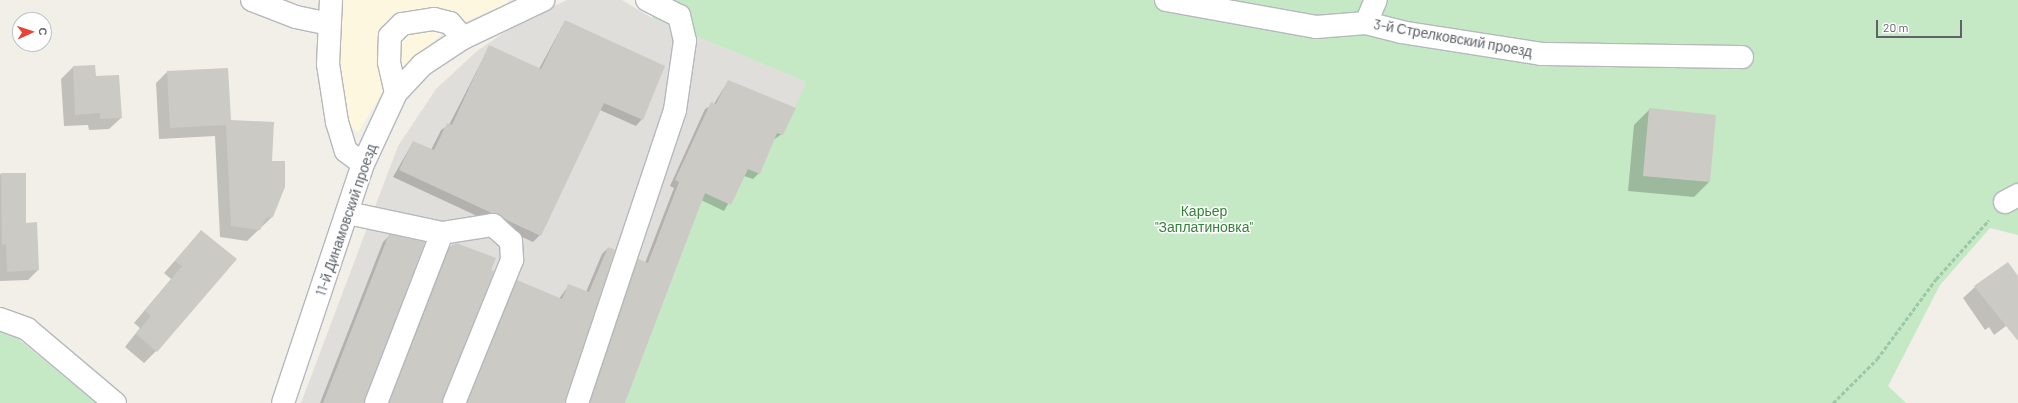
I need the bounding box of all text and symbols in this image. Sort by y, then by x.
north arrow [12,12,52,52]
scale bar [1878,12,1964,38]
street label: 3-й Стрелковский проезд [1372,16,1534,60]
text: 20 m [1883,20,1909,34]
text: С [37,27,50,36]
street label: 11-й Динамовский проезд [312,142,380,298]
park label: Карьер "Заплатиновка" [1155,203,1253,236]

